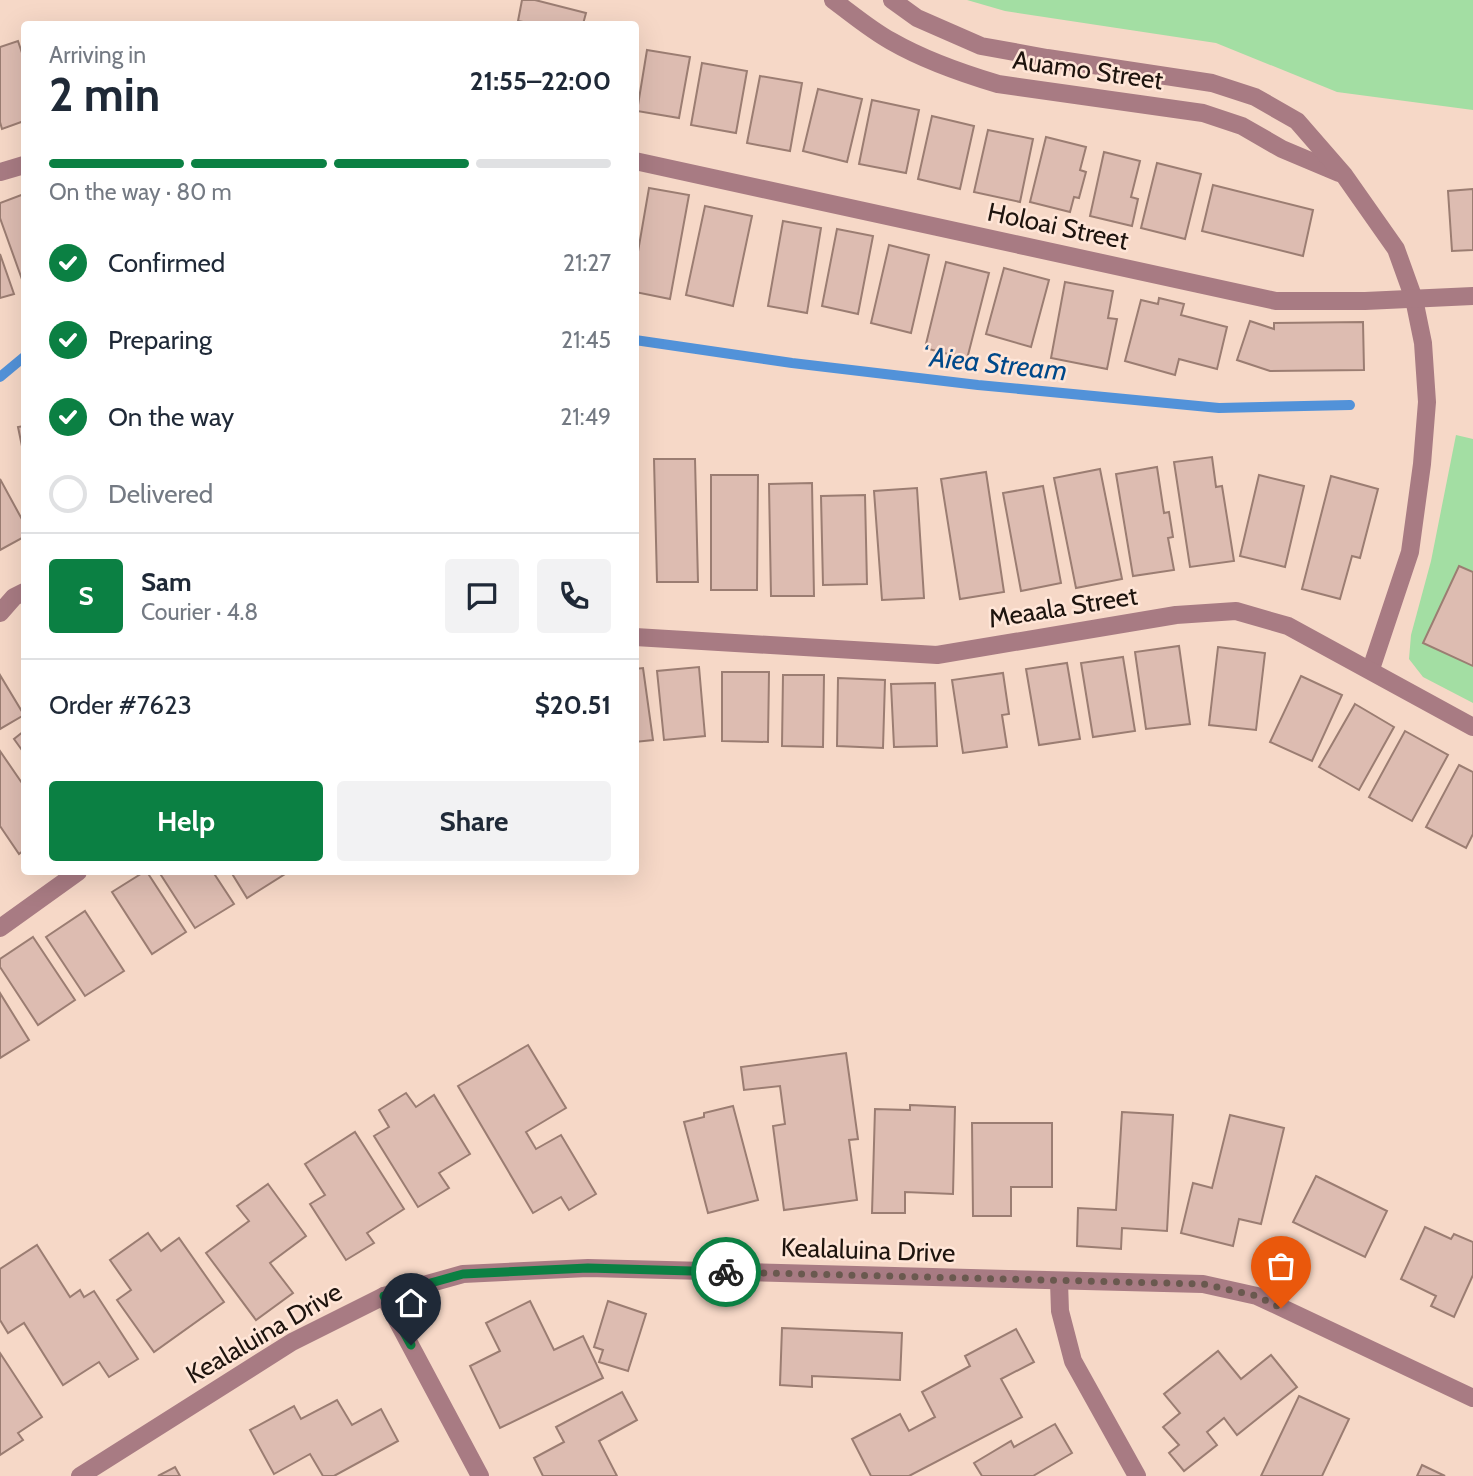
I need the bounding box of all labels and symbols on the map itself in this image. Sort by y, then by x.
street label: Auamo Street [1011,44,1166,96]
street label: Holoai Street [985,195,1132,257]
water label: ʻAiea Stream [919,338,1069,388]
street label: Meaala Street [986,579,1140,635]
street label: Kealaluina Drive [780,1231,956,1269]
pin [1251,1236,1311,1308]
courier [691,1237,761,1307]
pin [381,1273,441,1345]
street label: Kealaluina Drive [180,1275,348,1391]

